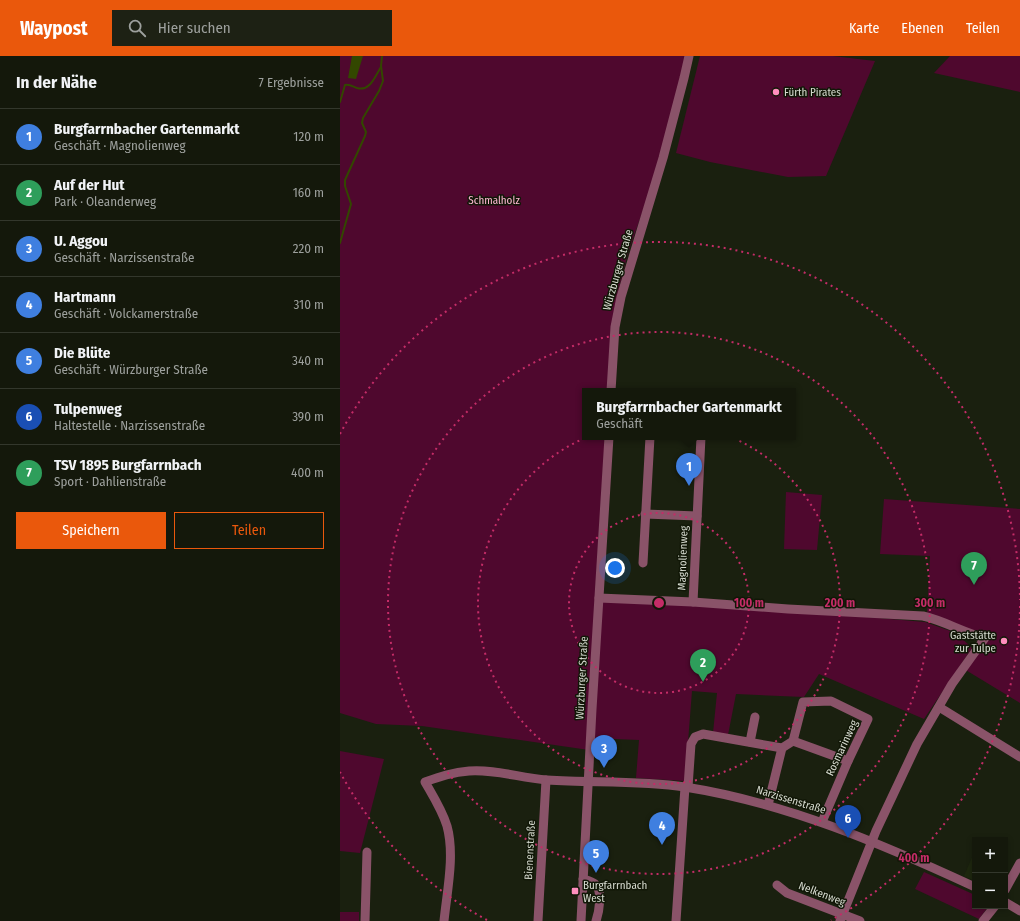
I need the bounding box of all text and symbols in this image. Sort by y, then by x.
search box [112,10,392,46]
text: Waypost [20,17,88,40]
icon: search [126,17,148,39]
text: Hier suchen [158,19,231,37]
text: Karte [849,20,879,37]
text: Ebenen [901,20,944,37]
text: Teilen [966,20,1000,37]
text: In der Nähe [16,72,97,93]
text: 7 Ergebnisse [259,75,324,90]
place label: Fürth Pirates [784,86,841,99]
marker: Fürth Pirates [771,87,781,97]
text: Burgfarrnbacher Gartenmarkt [54,120,240,138]
text: 1 [26,129,32,144]
text: 120 m [293,129,324,144]
text: Geschäft · Magnolienweg [54,138,186,153]
text: Auf der Hut [54,176,124,194]
text: 2 [26,185,32,200]
text: 160 m [293,185,324,200]
text: Park · Oleanderweg [54,194,156,209]
park label: Schmalholz [468,194,520,207]
street label: Würzburger Straße [600,228,636,312]
text: U. Aggou [54,232,108,250]
text: 3 [26,241,32,256]
text: 220 m [293,241,324,256]
text: Geschäft · Narzissenstraße [54,250,194,265]
text: Hartmann [54,288,116,306]
text: 4 [26,297,32,312]
text: 310 m [294,297,324,312]
text: Geschäft · Volckamerstraße [54,306,198,321]
text: Die Blüte [54,344,110,362]
text: 5 [26,353,32,368]
text: 340 m [292,353,324,368]
text: Geschäft · Würzburger Straße [54,362,208,377]
popup [582,388,796,440]
text: Burgfarrnbacher Gartenmarkt [596,398,782,416]
text: Tulpenweg [54,400,122,418]
text: 6 [26,409,32,424]
text: 390 m [292,409,324,424]
text: Geschäft [596,416,643,431]
text: Haltestelle · Narzissenstraße [54,418,205,433]
pin: 1 [676,453,702,486]
text: TSV 1895 Burgfarrnbach [54,456,202,474]
text: 7 [26,465,32,480]
text: 400 m [291,465,324,480]
text: Sport · Dahlienstraße [54,474,166,489]
button: Speichern [16,512,166,549]
button: Teilen [174,512,324,549]
street label: Magnolienweg [675,525,691,590]
pin: 7 [961,552,987,585]
your location [605,558,625,578]
centre of rings [652,596,666,610]
text: 100 m [734,596,764,610]
text: 200 m [824,596,855,610]
text: 300 m [914,596,945,610]
place label: Gaststätte zur Tulpe [950,629,996,655]
street label: Würzburger Straße [573,636,591,720]
marker: Gaststätte zur Tulpe [999,636,1009,646]
pin: 2 [690,649,716,682]
street label: Rosmarinweg [823,717,861,778]
pin: 3 [591,735,617,768]
street label: Narzissenstraße [755,783,827,817]
pin: 6 [835,805,861,838]
pin: 4 [649,812,675,845]
street label: Bienenstraße [522,820,538,880]
map controls [972,837,1008,909]
button: + [972,837,1008,873]
pin: 5 [583,840,609,873]
text: 400 m [899,851,929,865]
button: − [972,873,1008,909]
place label: Burgfarrnbach West [583,879,647,905]
street label: Nelkenweg [797,879,848,909]
marker: Burgfarrnbach West [570,886,580,896]

